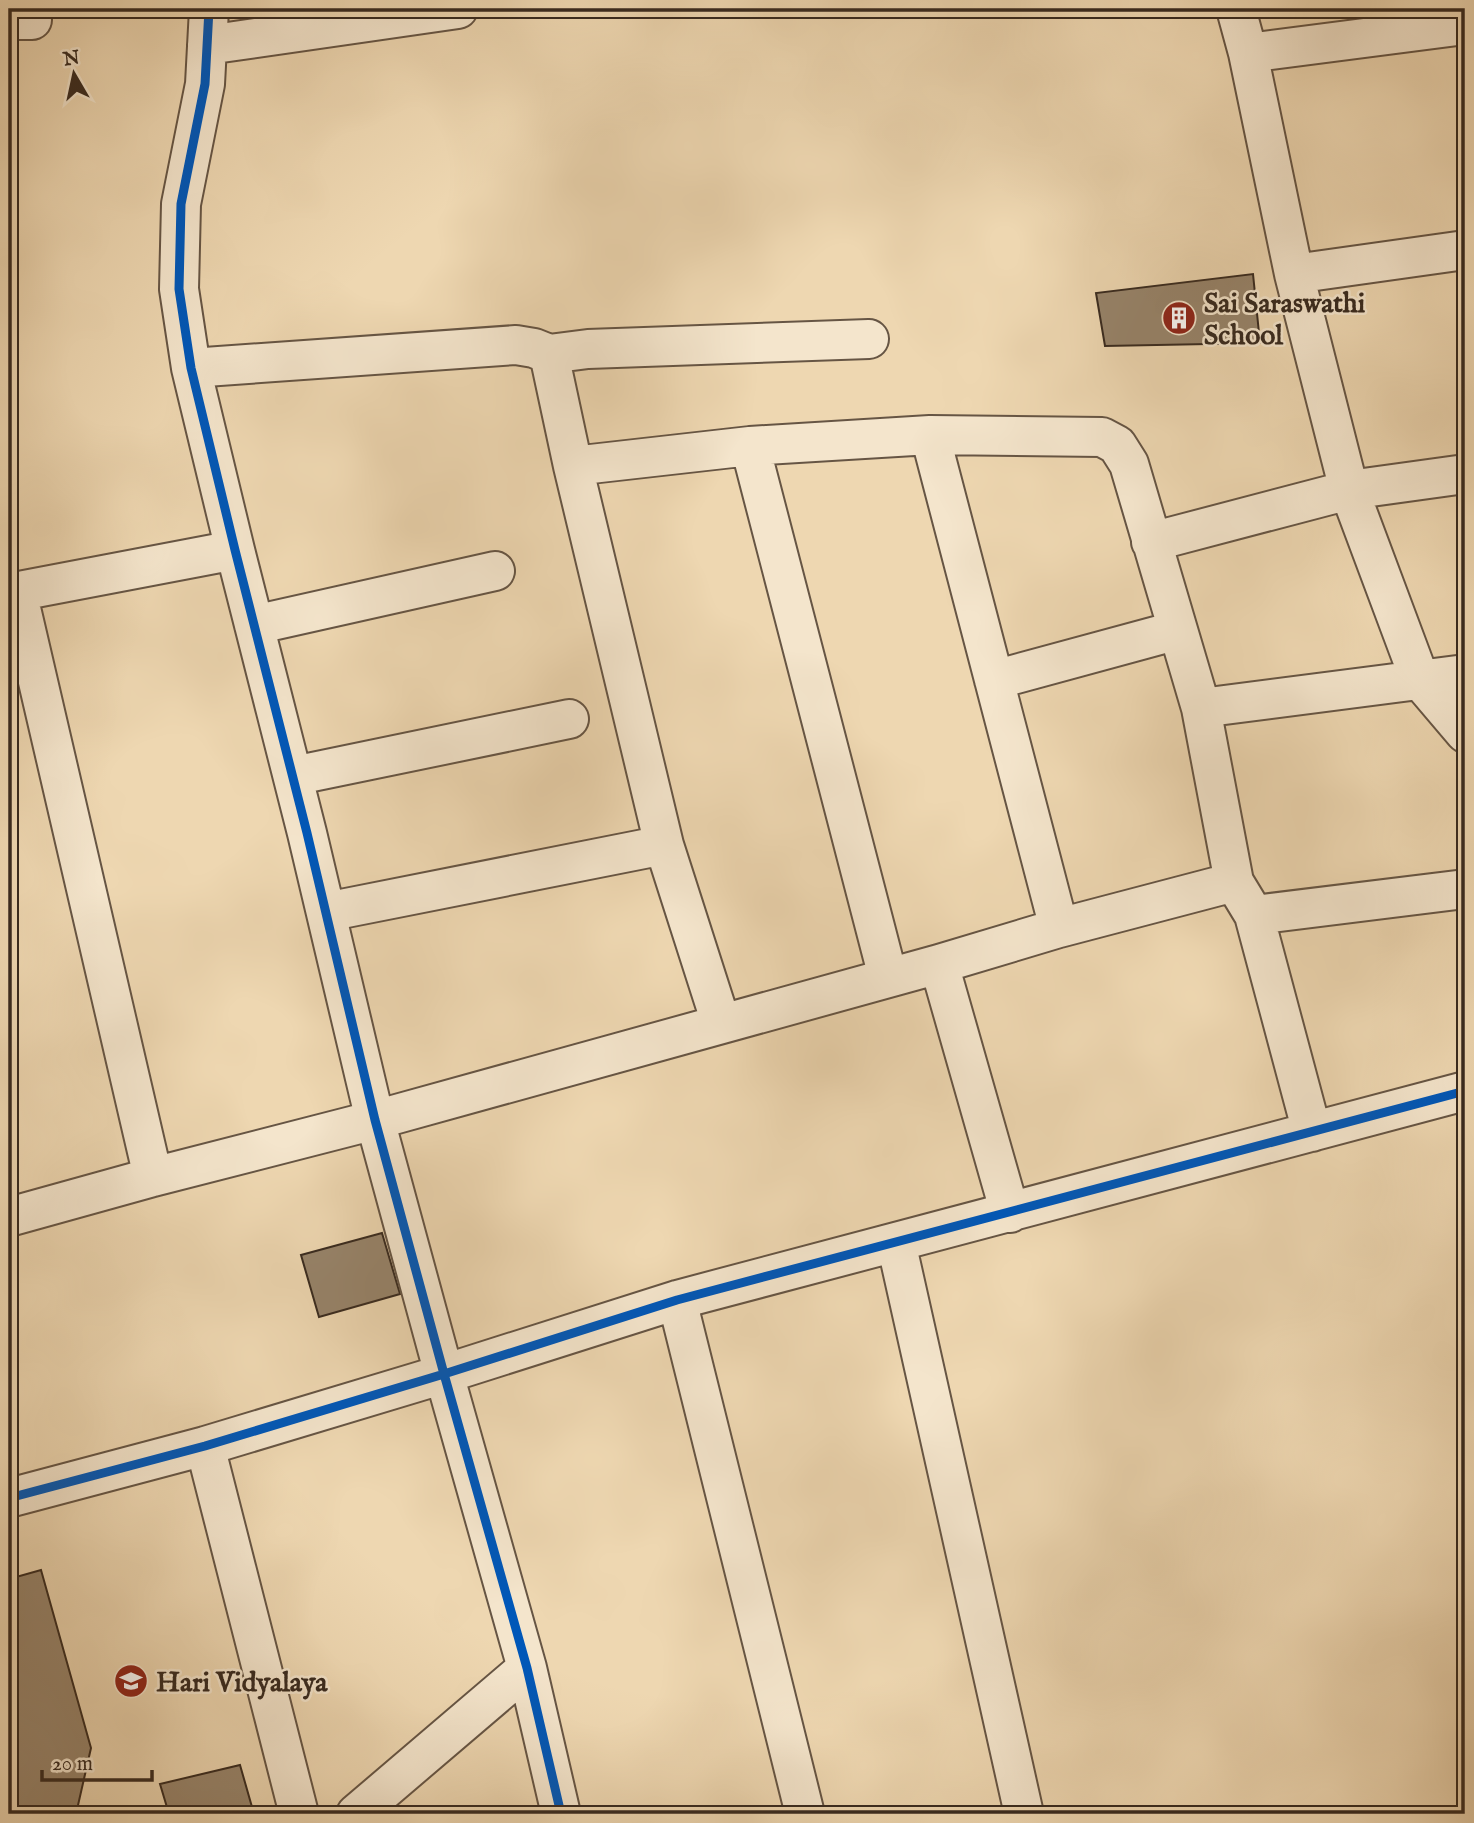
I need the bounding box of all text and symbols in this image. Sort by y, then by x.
north arrow [38,38,108,108]
text: N [61,46,82,72]
place label: Sai Saraswathi School [1204,287,1366,354]
building icon: Sai Saraswathi School [1160,299,1198,337]
school or university icon: Hari Vidyalaya [112,1662,150,1700]
place label: Hari Vidyalaya [156,1666,328,1701]
scale bar [42,1739,152,1783]
text: 20 m [52,1751,93,1778]

